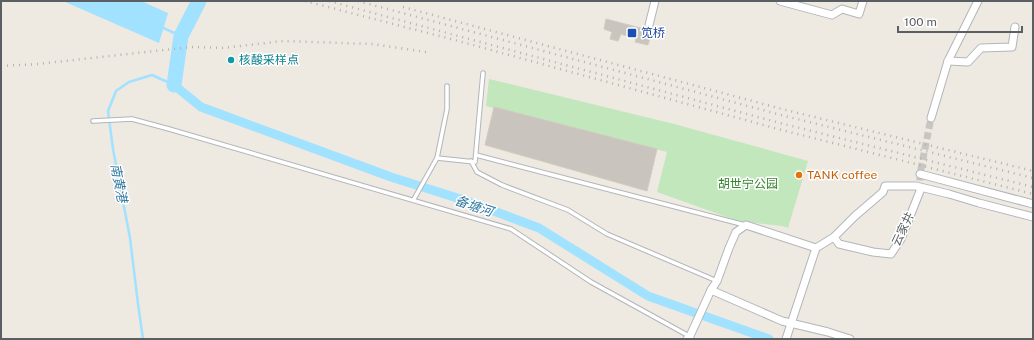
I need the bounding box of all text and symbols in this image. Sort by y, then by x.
scale bar [898,8,1022,34]
text: 100 m [904,15,937,29]
place label: 笕桥 [641,26,665,40]
marker: 笕桥 [626,27,638,39]
place label: 核酸采样点 [239,53,299,67]
marker: 核酸采样点 [226,55,236,65]
water label: 南黄港 [108,162,130,206]
place label: TANK coffee [807,168,878,182]
marker: TANK coffee [794,170,804,180]
park label: 胡世宁公园 [718,177,778,191]
water label: 备塘河 [453,193,498,220]
street label: 云家井 [889,210,917,248]

